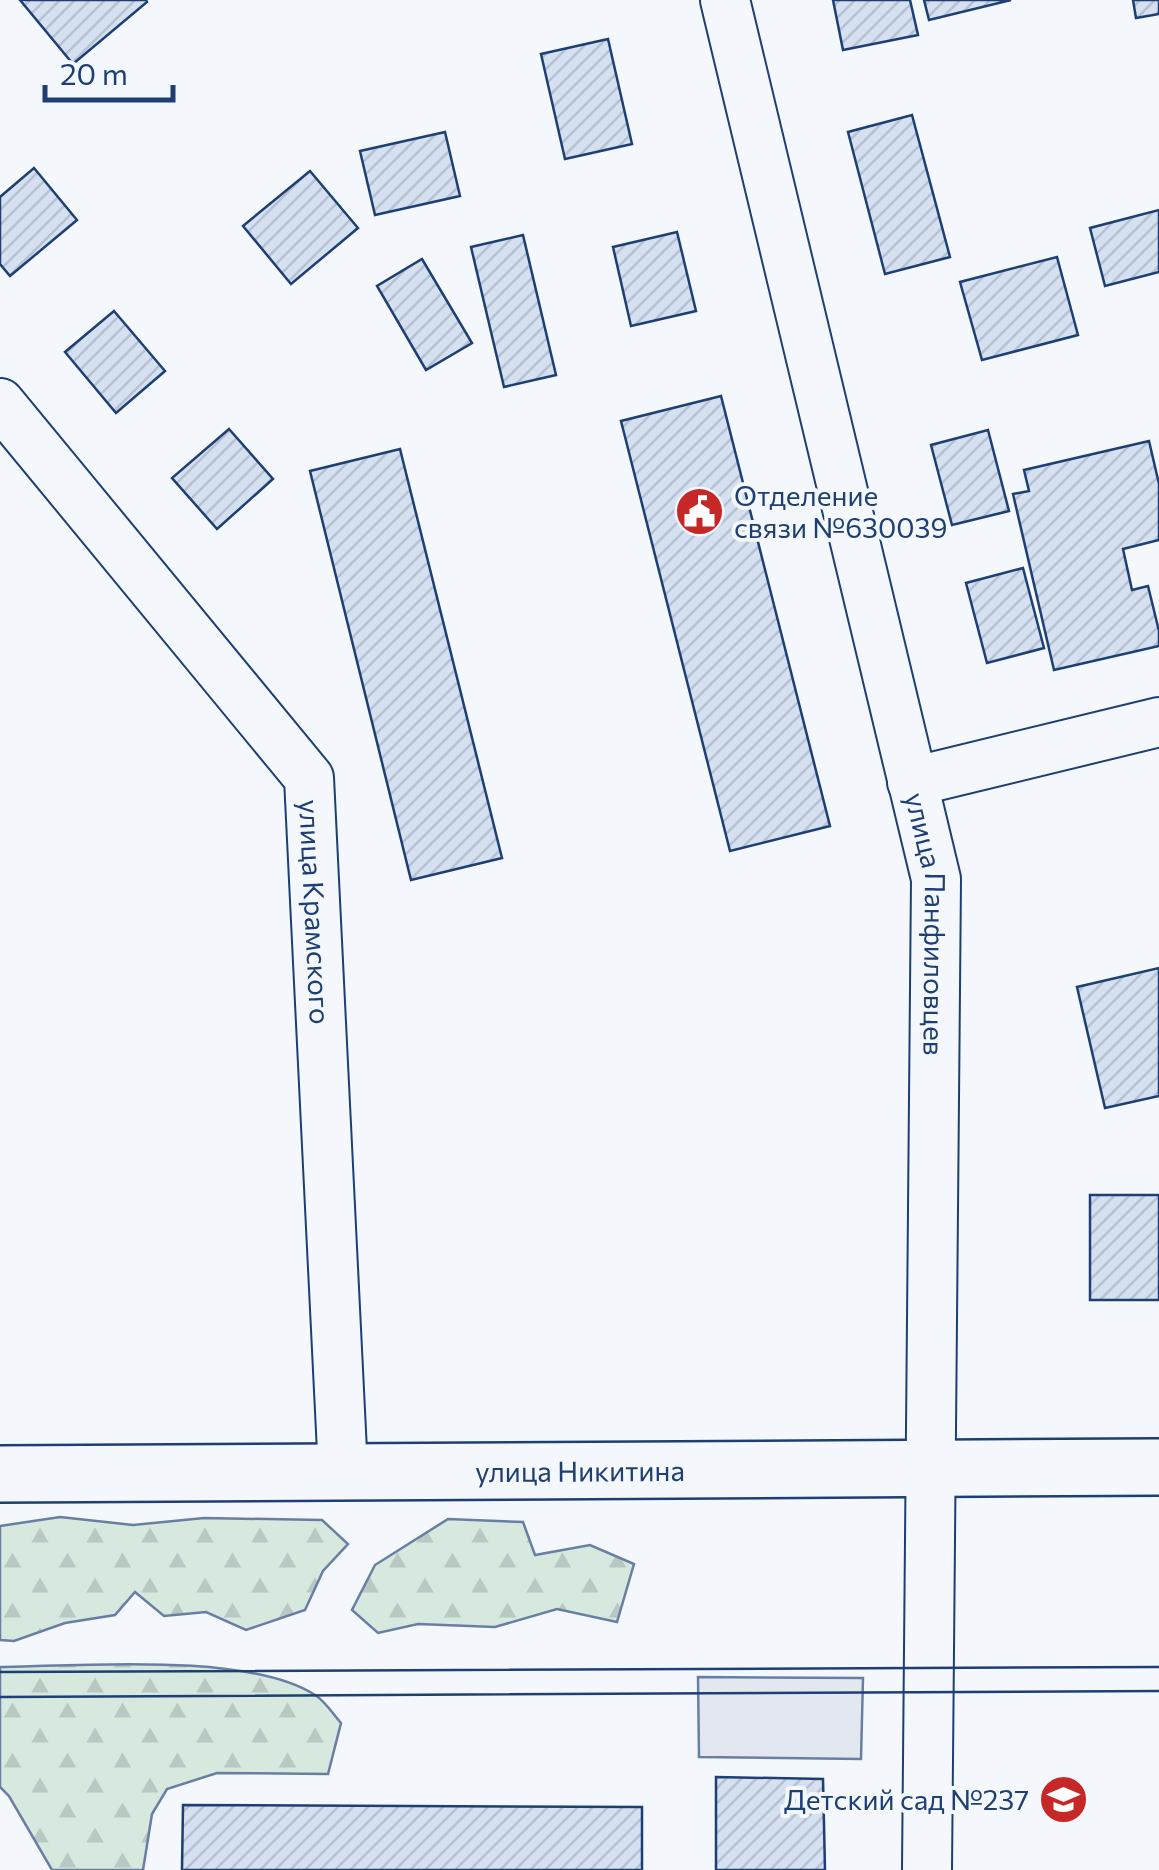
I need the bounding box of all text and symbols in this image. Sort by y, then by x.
scale bar [45,40,172,102]
text: 20 m [60,54,128,91]
place label: Отделение связи №630039 [734,478,948,544]
public building icon: Отделение связи №630039 [673,485,725,537]
street label: улица Панфиловцев [899,789,953,1056]
street label: улица Крамского [293,799,338,1025]
street label: улица Никитина [475,1453,685,1488]
school or university icon: Детский сад №237 [1038,1773,1090,1825]
place label: Детский сад №237 [784,1782,1029,1816]

